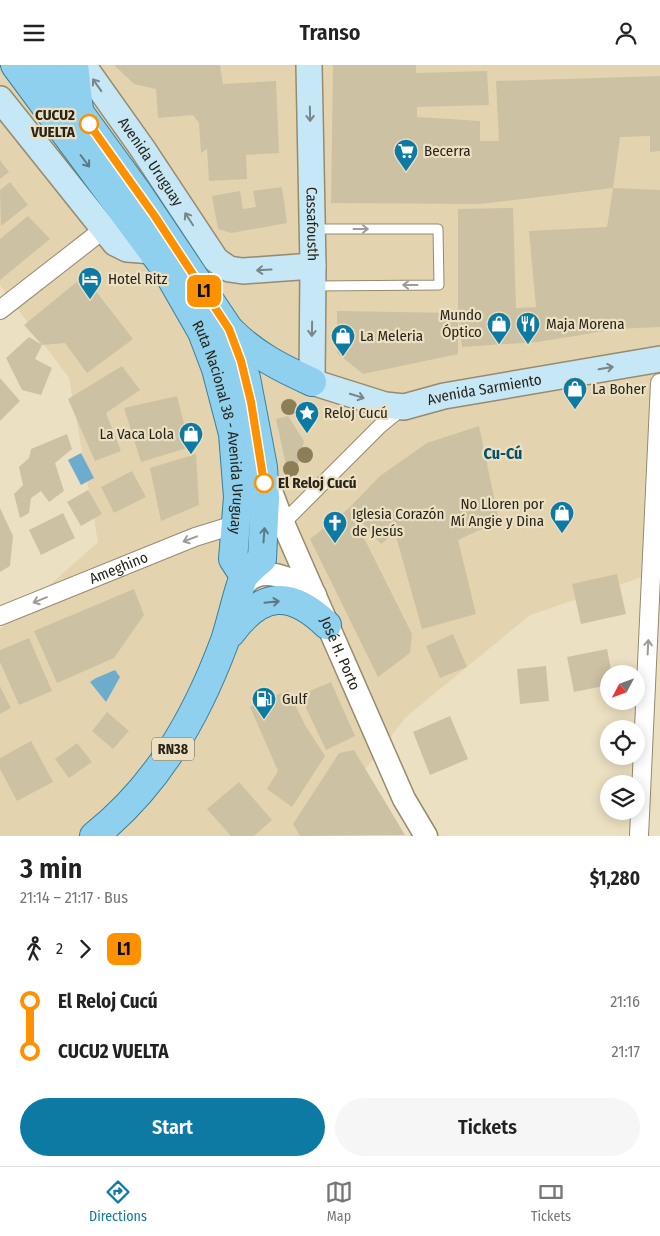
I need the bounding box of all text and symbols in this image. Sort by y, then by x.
icon: menu [20,19,48,47]
text: Transo [299,19,361,46]
icon: person [612,19,640,47]
one-way arrow [92,78,102,92]
one-way arrow [305,105,315,121]
place label: CUCU2 VUELTA [30,106,76,141]
marker: CUCU2 VUELTA [79,114,99,134]
street label: Avenida Uruguay [114,114,187,210]
supermarket icon: Becerra [393,138,419,172]
place label: Becerra [424,142,471,160]
one-way arrow [80,154,90,168]
street label: Cassafousth [302,187,322,261]
one-way arrow [184,213,194,227]
one-way arrow [352,224,368,234]
hotel icon: Hotel Ritz [77,266,103,300]
one-way arrow [257,266,273,275]
place label: Hotel Ritz [108,270,167,288]
line badge: L1 [182,275,226,307]
text: L1 [197,280,211,302]
one-way arrow [402,280,418,290]
place label: Mundo Óptico [440,306,482,341]
shop icon: Mundo Óptico [486,311,512,345]
restaurant icon: Maja Morena [515,311,541,345]
place label: Maja Morena [546,315,625,333]
street label: Ruta Nacional 38 - Avenida Uruguay [188,317,247,535]
one-way arrow [307,320,317,336]
shop icon: La Meleria [330,323,356,357]
place label: La Meleria [360,327,423,345]
one-way arrow [598,363,614,373]
street label: Avenida Sarmiento [425,370,543,409]
shop icon: La Boher [562,376,588,410]
place label: La Boher [592,380,647,398]
one-way arrow [349,392,365,402]
place icon: Reloj Cucú [294,400,320,434]
place label: Reloj Cucú [324,404,388,422]
shop icon: La Vaca Lola [178,421,204,455]
place label: La Vaca Lola [100,425,174,443]
district label: Cu-Cú [484,444,522,463]
marker: El Reloj Cucú [254,473,274,493]
place label: El Reloj Cucú [278,474,357,492]
place label: No Lloren por Mí Angie y Dina [451,495,545,530]
shop icon: No Lloren por Mí Angie y Dina [549,500,575,534]
place label: Iglesia Corazón de Jesús [352,505,444,540]
church icon: Iglesia Corazón de Jesús [322,510,348,544]
one-way arrow [259,528,268,544]
one-way arrow [183,535,199,544]
street label: Ameghino [87,548,151,588]
one-way arrow [33,596,48,605]
one-way arrow [264,597,280,607]
street label: José H. Porto [316,614,364,693]
one-way arrow [643,640,652,656]
north arrow [600,665,645,710]
map controls [600,665,645,820]
fuel station icon: Gulf [251,686,277,720]
place label: Gulf [282,690,308,708]
button: locate [600,720,645,765]
road number: RN38 [152,737,194,761]
button: layers [600,775,645,820]
text: 3 min [20,852,82,885]
text: $1,280 [590,867,640,890]
text: 21:14 – 21:17 · Bus [20,888,128,907]
icon: walk [20,935,48,963]
icon: forward [71,935,99,963]
text: L1 [117,938,131,960]
text: 2 [56,939,63,958]
text: El Reloj Cucú [58,990,158,1013]
text: 21:16 [610,992,640,1011]
text: CUCU2 VUELTA [58,1040,168,1063]
text: 21:17 [612,1042,640,1061]
button: Start [20,1098,325,1156]
button: Tickets [335,1098,640,1156]
tab: Directions [89,1178,147,1225]
tab: Map [325,1178,353,1225]
tab: Tickets [531,1178,571,1225]

